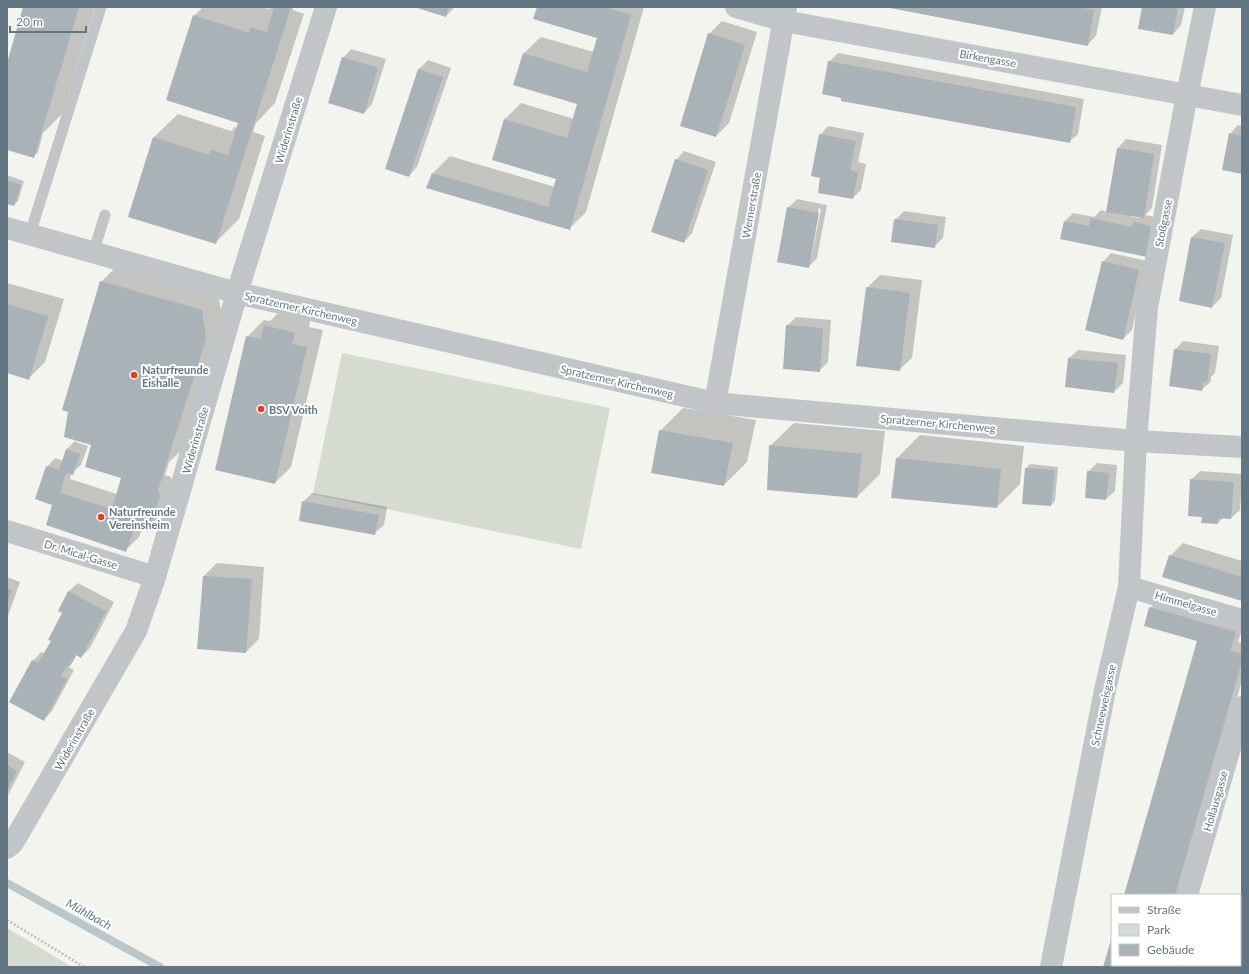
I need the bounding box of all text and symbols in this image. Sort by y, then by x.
scale bar [10,8,86,34]
text: 20 m [16,14,43,29]
street label: Birkengasse [959,47,1018,69]
street label: Widerinstraße [272,95,304,165]
street label: Wernerstraße [739,171,763,239]
street label: Stoßgasse [1152,198,1174,248]
street label: Spratzerner Kirchenweg [243,289,359,327]
street label: Spratzerner Kirchenweg [559,362,675,400]
place label: Naturfreunde Eishalle [142,363,209,389]
marker: Naturfreunde Eishalle [129,370,139,380]
place label: BSV Voith [269,403,318,416]
marker: BSV Voith [256,404,266,414]
street label: Widerinstraße [179,405,211,475]
street label: Spratzerner Kirchenweg [880,411,996,435]
place label: Naturfreunde Vereinsheim [108,505,176,531]
marker: Naturfreunde Vereinsheim [96,512,106,522]
street label: Dr. Mical-Gasse [43,537,120,571]
street label: Himmelgasse [1153,588,1219,618]
street label: Schneeweisgasse [1088,663,1118,747]
street label: Widerinstraße [51,706,97,772]
street label: Hollausgasse [1200,769,1230,833]
legend [1111,894,1241,966]
water label: Mühlbach [64,895,114,933]
text: Straße [1147,902,1181,917]
text: Park [1147,922,1171,937]
text: Gebäude [1147,942,1194,957]

